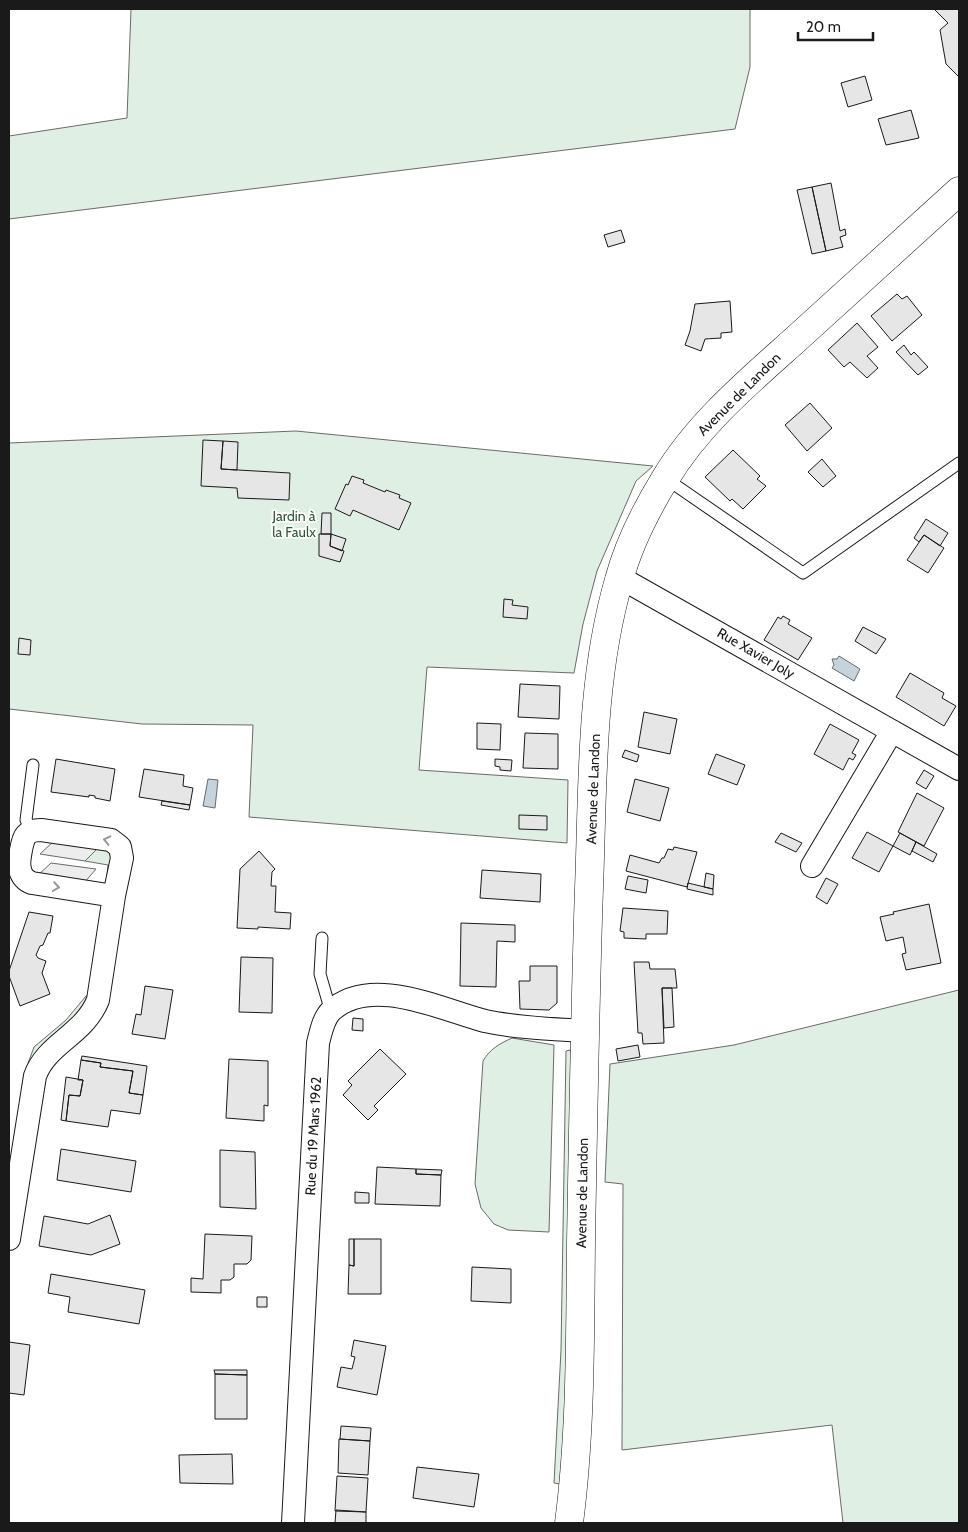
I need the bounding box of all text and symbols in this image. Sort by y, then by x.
scale bar [798,10,873,42]
text: 20 m [806,18,841,36]
street label: Avenue de Landon [694,348,785,439]
park label: Jardin à la Faulx [272,507,316,541]
street label: Rue Xavier Joly [714,624,798,682]
street label: Avenue de Landon [582,733,604,845]
one-way arrow [102,835,111,846]
one-way arrow [52,882,60,892]
street label: Rue du 19 Mars 1962 [301,1076,325,1196]
street label: Avenue de Landon [572,1137,592,1248]

